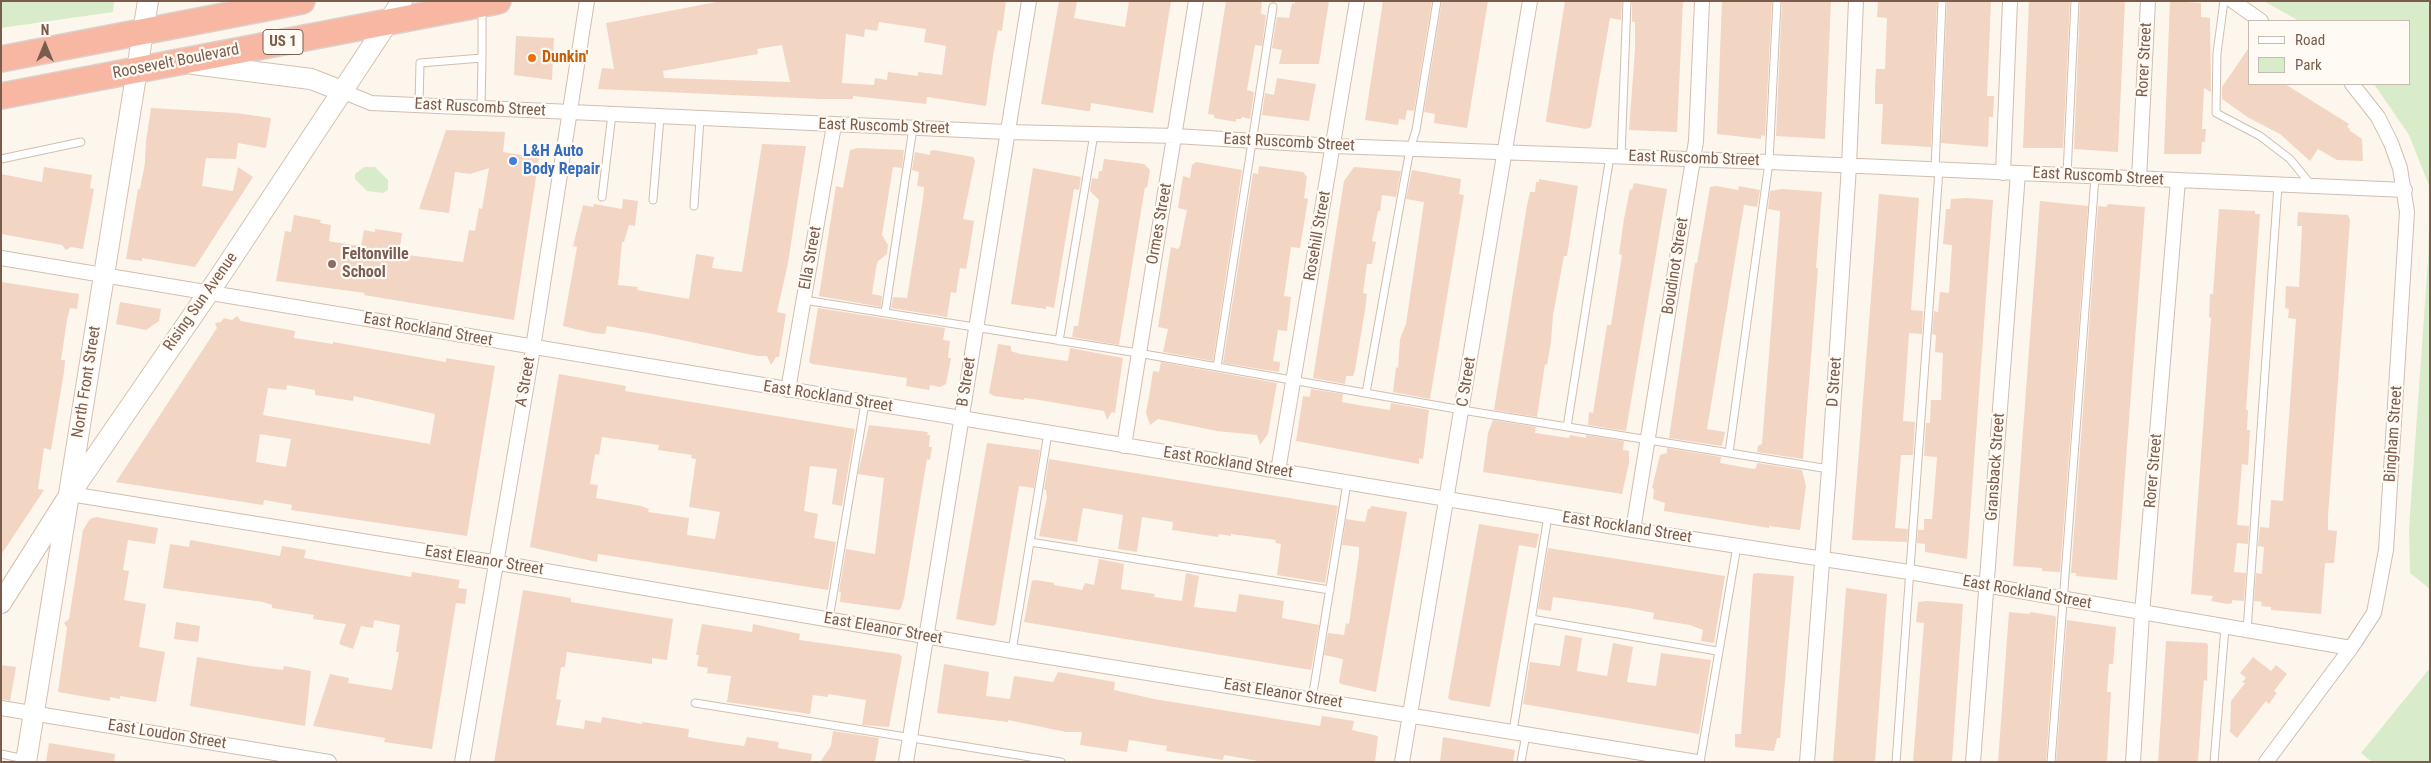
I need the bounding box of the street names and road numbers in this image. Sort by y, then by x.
street label: Rorer Street [2133,22,2157,98]
road number: US 1 [263,30,303,54]
street label: Roosevelt Boulevard [111,40,241,84]
street label: East Ruscomb Street [414,95,546,121]
street label: East Ruscomb Street [818,115,950,139]
street label: East Ruscomb Street [1223,130,1355,156]
street label: East Ruscomb Street [1628,147,1760,171]
street label: East Ruscomb Street [2032,164,2164,190]
street label: Ormes Street [1143,182,1177,266]
street label: Rosehill Street [1301,189,1335,283]
street label: Boudinot Street [1659,216,1693,316]
street label: Ella Street [796,225,826,291]
street label: Rising Sun Avenue [160,249,242,355]
street label: East Rockland Street [362,309,494,351]
street label: North Front Street [69,325,105,439]
street label: A Street [512,356,540,408]
street label: B Street [954,356,980,408]
street label: C Street [1454,356,1480,408]
street label: D Street [1824,356,1846,408]
street label: East Rockland Street [762,377,894,417]
street label: Bingham Street [2381,385,2407,483]
street label: Gransback Street [1983,412,2009,522]
street label: Rorer Street [2141,433,2167,509]
street label: East Rockland Street [1162,443,1294,483]
street label: East Rockland Street [1561,508,1693,548]
street label: East Eleanor Street [423,542,545,580]
street label: East Rockland Street [1961,572,2093,614]
street label: East Eleanor Street [822,609,944,649]
street label: East Eleanor Street [1222,675,1344,713]
street label: East Loudon Street [106,716,228,754]

